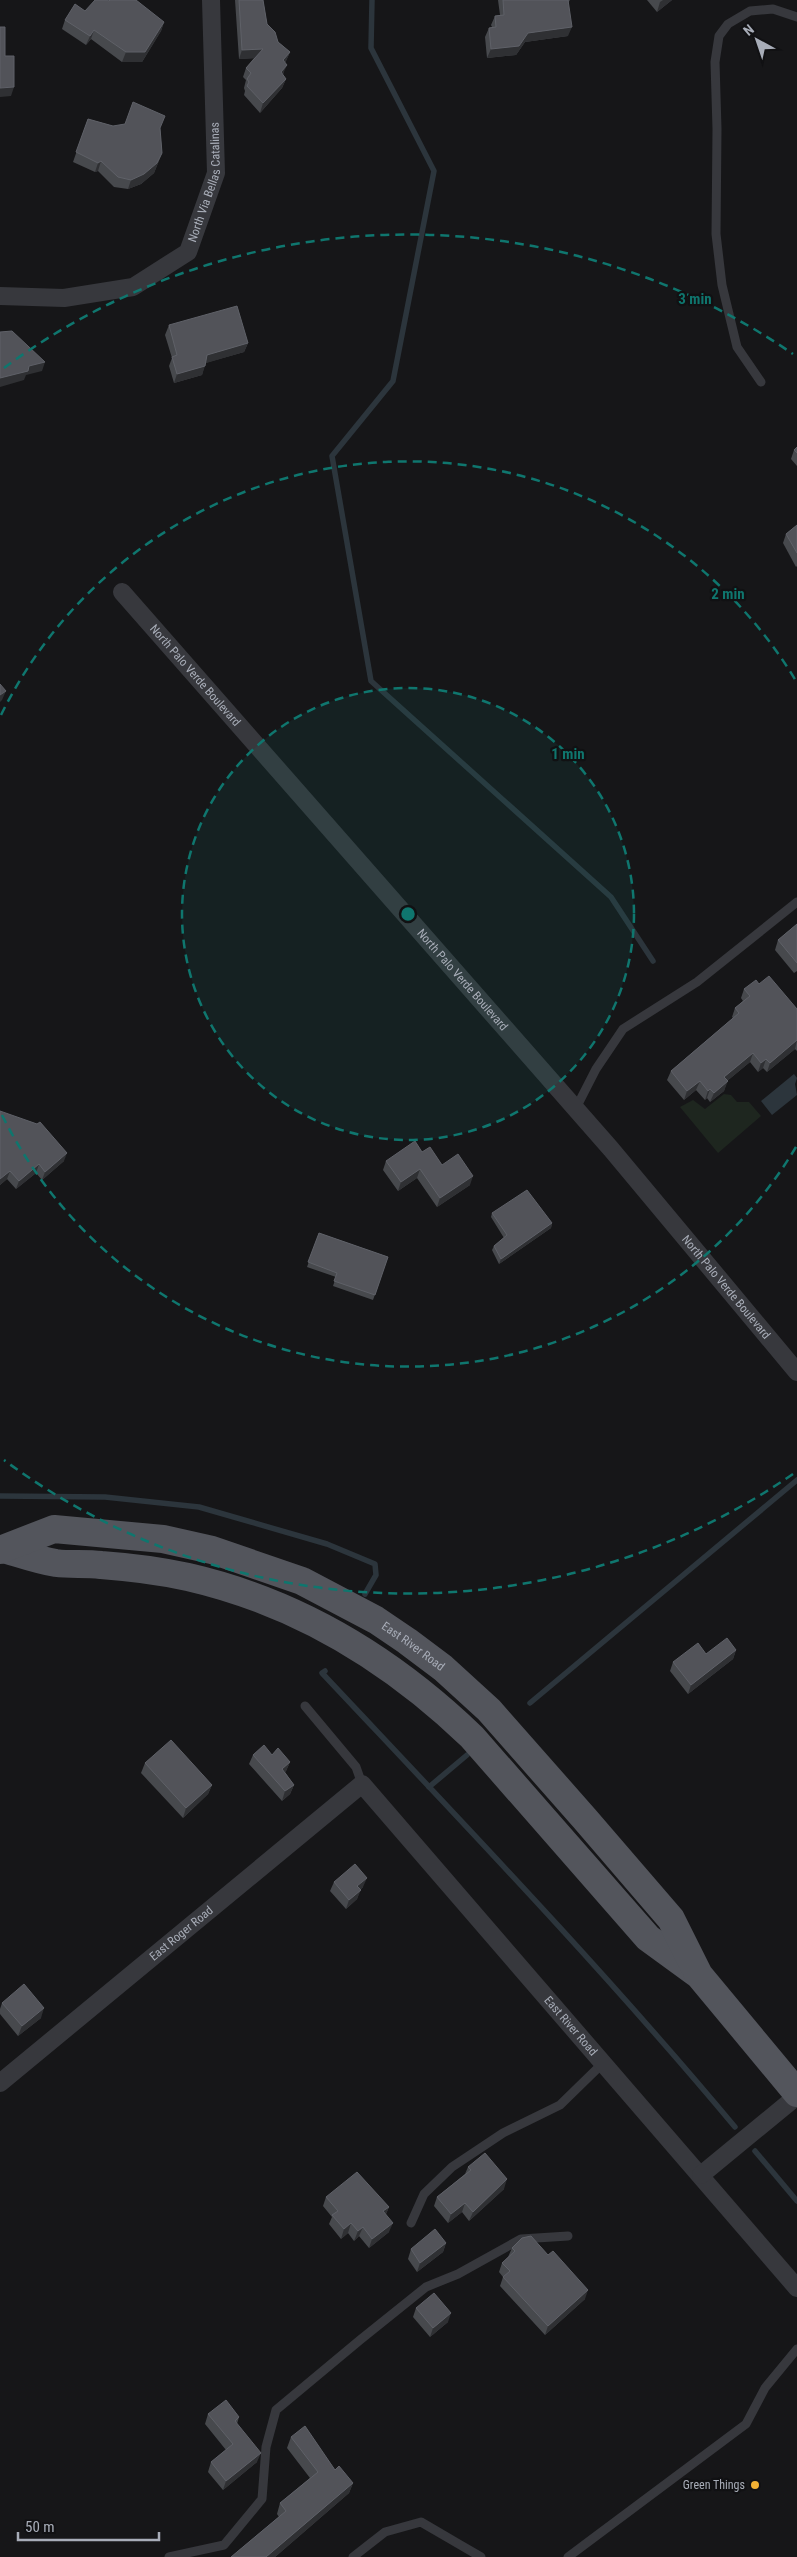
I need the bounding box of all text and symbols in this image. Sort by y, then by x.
north arrow [732,15,782,65]
text: N [740,21,757,39]
street label: North Via Bellas Catalinas [185,122,223,244]
text: 3 min [678,290,712,308]
text: 2 min [711,585,745,603]
street label: North Palo Verde Boulevard [147,622,244,729]
text: 1 min [551,745,585,763]
centre of rings [399,905,417,923]
street label: North Palo Verde Boulevard [414,926,511,1033]
street label: North Palo Verde Boulevard [679,1232,773,1342]
street label: East River Road [379,1619,447,1674]
street label: East Roger Road [147,1903,216,1964]
street label: East River Road [541,1993,600,2058]
place label: Green Things [683,2478,745,2492]
marker: Green Things [749,2479,761,2491]
scale bar [18,2510,159,2542]
text: 50 m [25,2518,55,2536]

